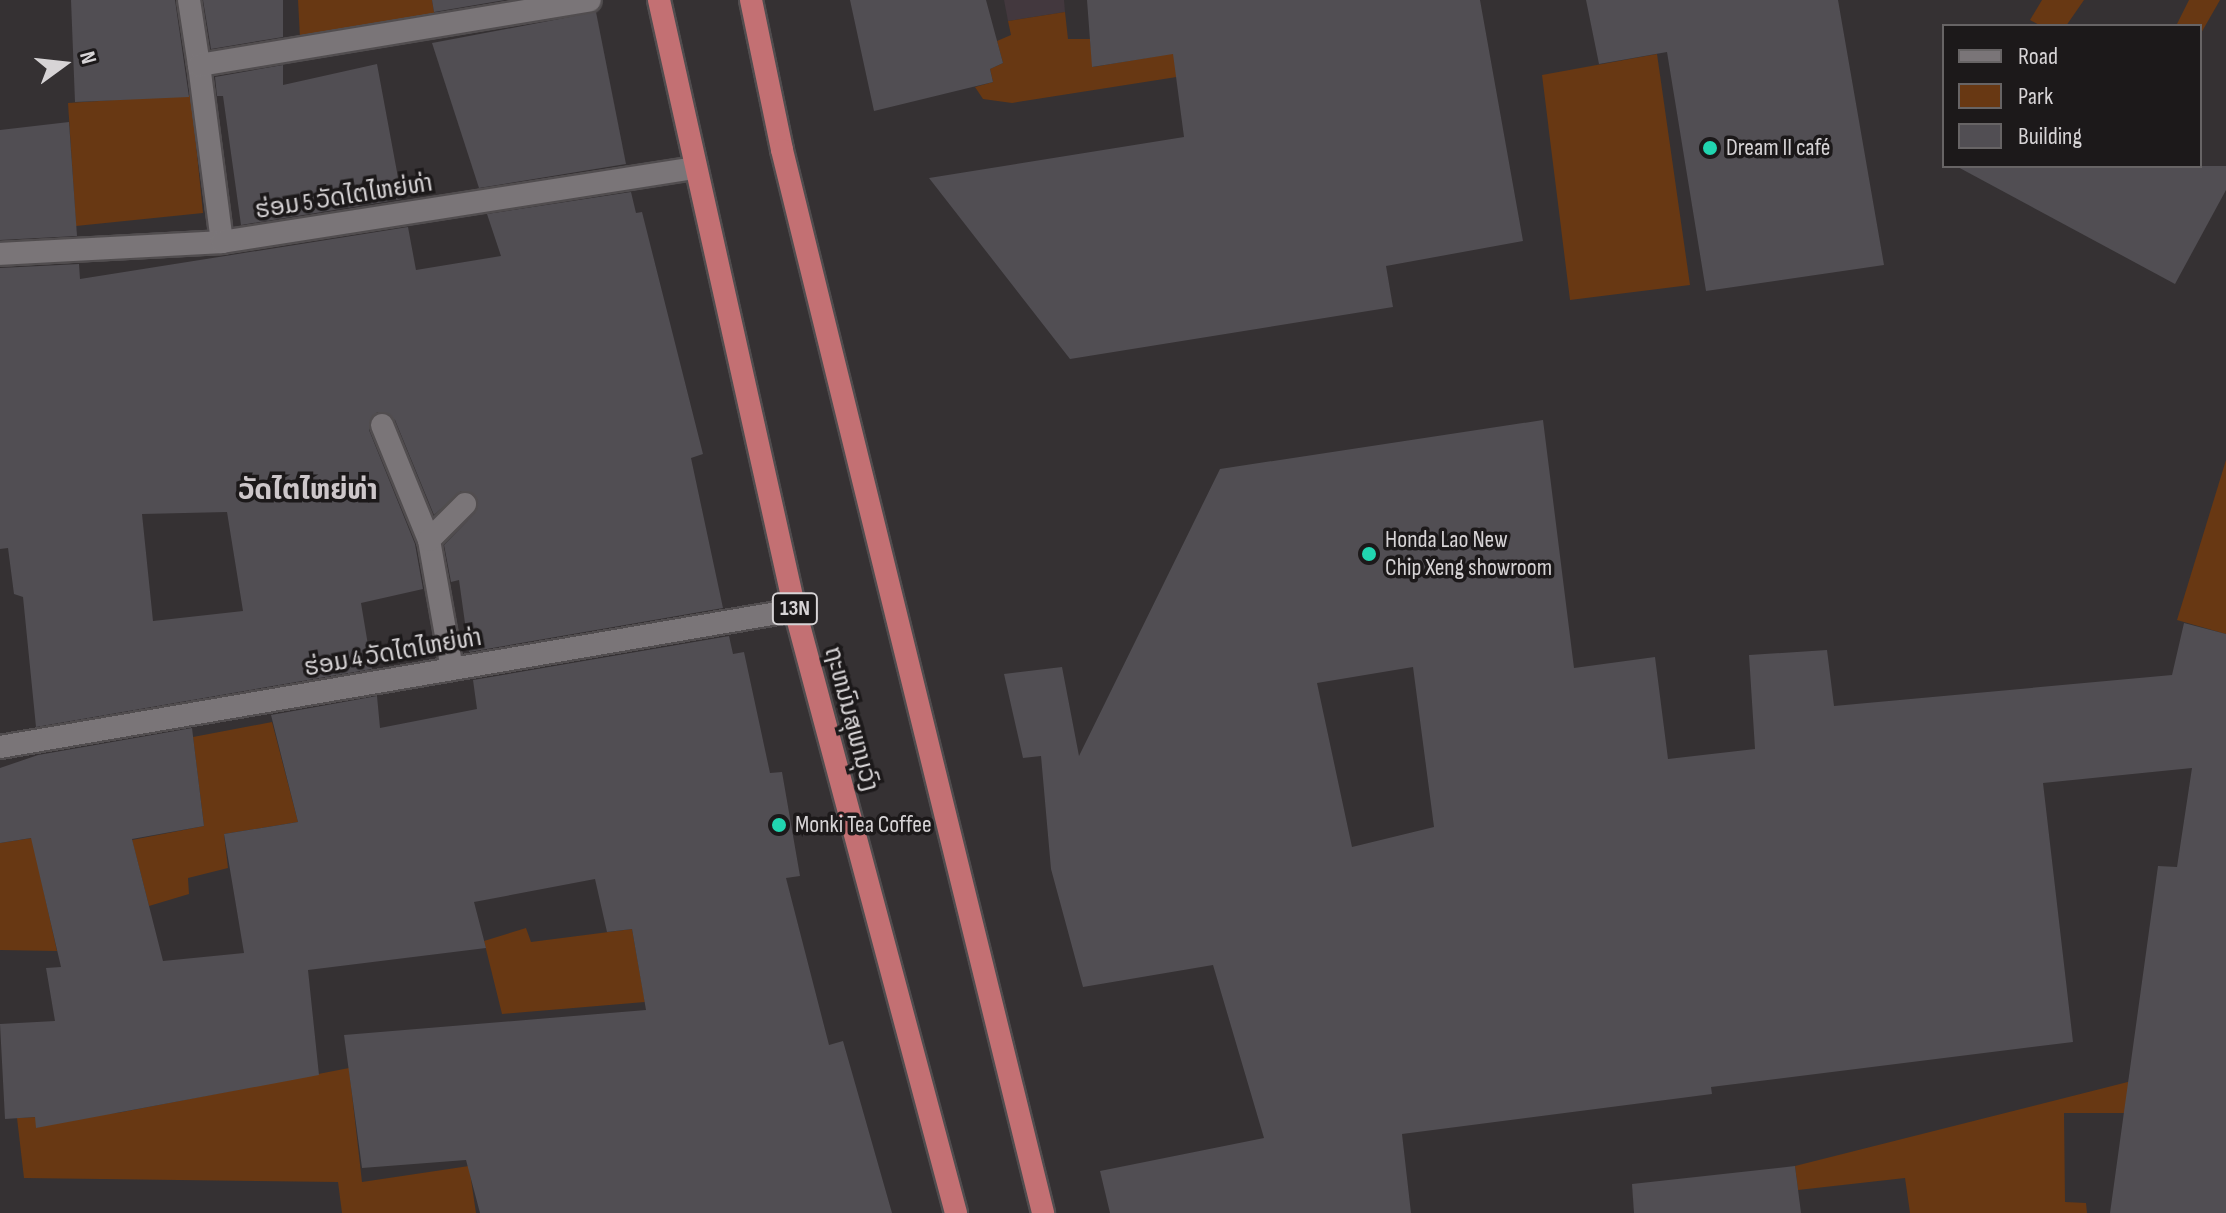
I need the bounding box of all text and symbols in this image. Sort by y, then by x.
north arrow [24,24,104,104]
legend [1942,24,2202,168]
text: Road [2018,42,2058,71]
text: N [73,48,102,67]
text: Park [2018,82,2053,111]
text: Building [2018,122,2082,151]
place label: Dream II café [1726,134,1831,162]
marker: Dream II café [1701,139,1719,157]
street label: ຮ່ອມ 5 ວັດໄຕໄຫຍ່ທ່າ [253,169,435,225]
district label: ວັດໄຕໄຫຍ່ທ່າ [238,474,378,508]
place label: Honda Lao New Chip Xeng showroom [1385,526,1552,582]
marker: Honda Lao New Chip Xeng showroom [1360,545,1378,563]
road number: 13N [771,591,819,627]
street label: ຮ່ອມ 4 ວັດໄຕໄຫຍ່ທ່າ [302,623,484,683]
street label: ຖະຫນົນສຸພານຸວົງ [818,643,884,795]
place label: Monki Tea Coffee [795,811,932,839]
marker: Monki Tea Coffee [770,816,788,834]

